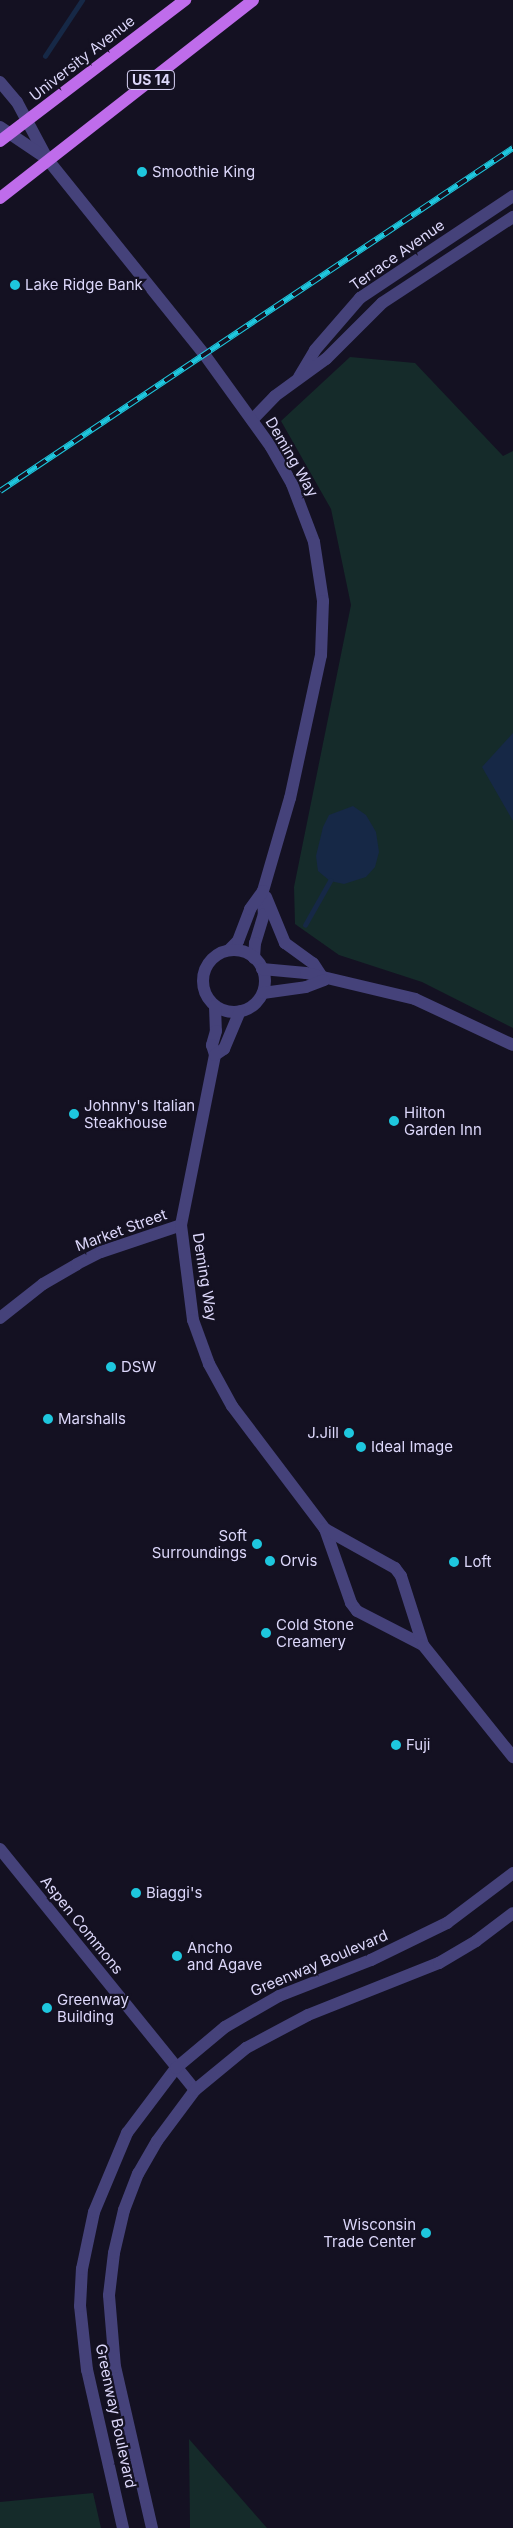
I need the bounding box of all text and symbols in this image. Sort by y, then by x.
street label: University Avenue [26,11,138,105]
road number: US 14 [126,68,176,92]
place label: Smoothie King [152,163,255,181]
marker: Smoothie King [136,166,148,178]
street label: Terrace Avenue [346,216,448,294]
place label: Lake Ridge Bank [25,276,143,294]
marker: Lake Ridge Bank [9,279,21,291]
street label: Deming Way [262,414,322,500]
place label: Johnny's Italian Steakhouse [84,1096,195,1131]
place label: Hilton Garden Inn [404,1103,482,1138]
marker: Johnny's Italian Steakhouse [68,1108,80,1120]
marker: Hilton Garden Inn [388,1115,400,1127]
street label: Market Street [73,1205,169,1255]
street label: Deming Way [189,1232,221,1322]
place label: DSW [121,1358,156,1376]
marker: DSW [105,1361,117,1373]
place label: Marshalls [58,1410,126,1428]
marker: Marshalls [42,1413,54,1425]
place label: J.Jill [307,1424,339,1442]
marker: J.Jill [343,1427,355,1439]
place label: Ideal Image [371,1438,453,1456]
marker: Ideal Image [355,1441,367,1453]
place label: Soft Surroundings [152,1526,247,1561]
marker: Soft Surroundings [251,1538,263,1550]
place label: Orvis [280,1552,317,1570]
place label: Loft [464,1553,491,1571]
marker: Orvis [264,1555,276,1567]
marker: Loft [448,1556,460,1568]
place label: Cold Stone Creamery [276,1615,354,1650]
marker: Cold Stone Creamery [260,1627,272,1639]
place label: Fuji [406,1736,430,1754]
marker: Fuji [390,1739,402,1751]
street label: Aspen Commons [37,1872,127,1978]
place label: Biaggi's [146,1884,202,1902]
marker: Biaggi's [130,1887,142,1899]
street label: Greenway Boulevard [248,1926,390,2000]
place label: Ancho and Agave [187,1938,262,1973]
marker: Ancho and Agave [171,1950,183,1962]
place label: Greenway Building [57,1990,129,2025]
marker: Greenway Building [41,2002,53,2014]
place label: Wisconsin Trade Center [323,2215,416,2250]
marker: Wisconsin Trade Center [420,2227,432,2239]
street label: Greenway Boulevard [92,2342,140,2490]

